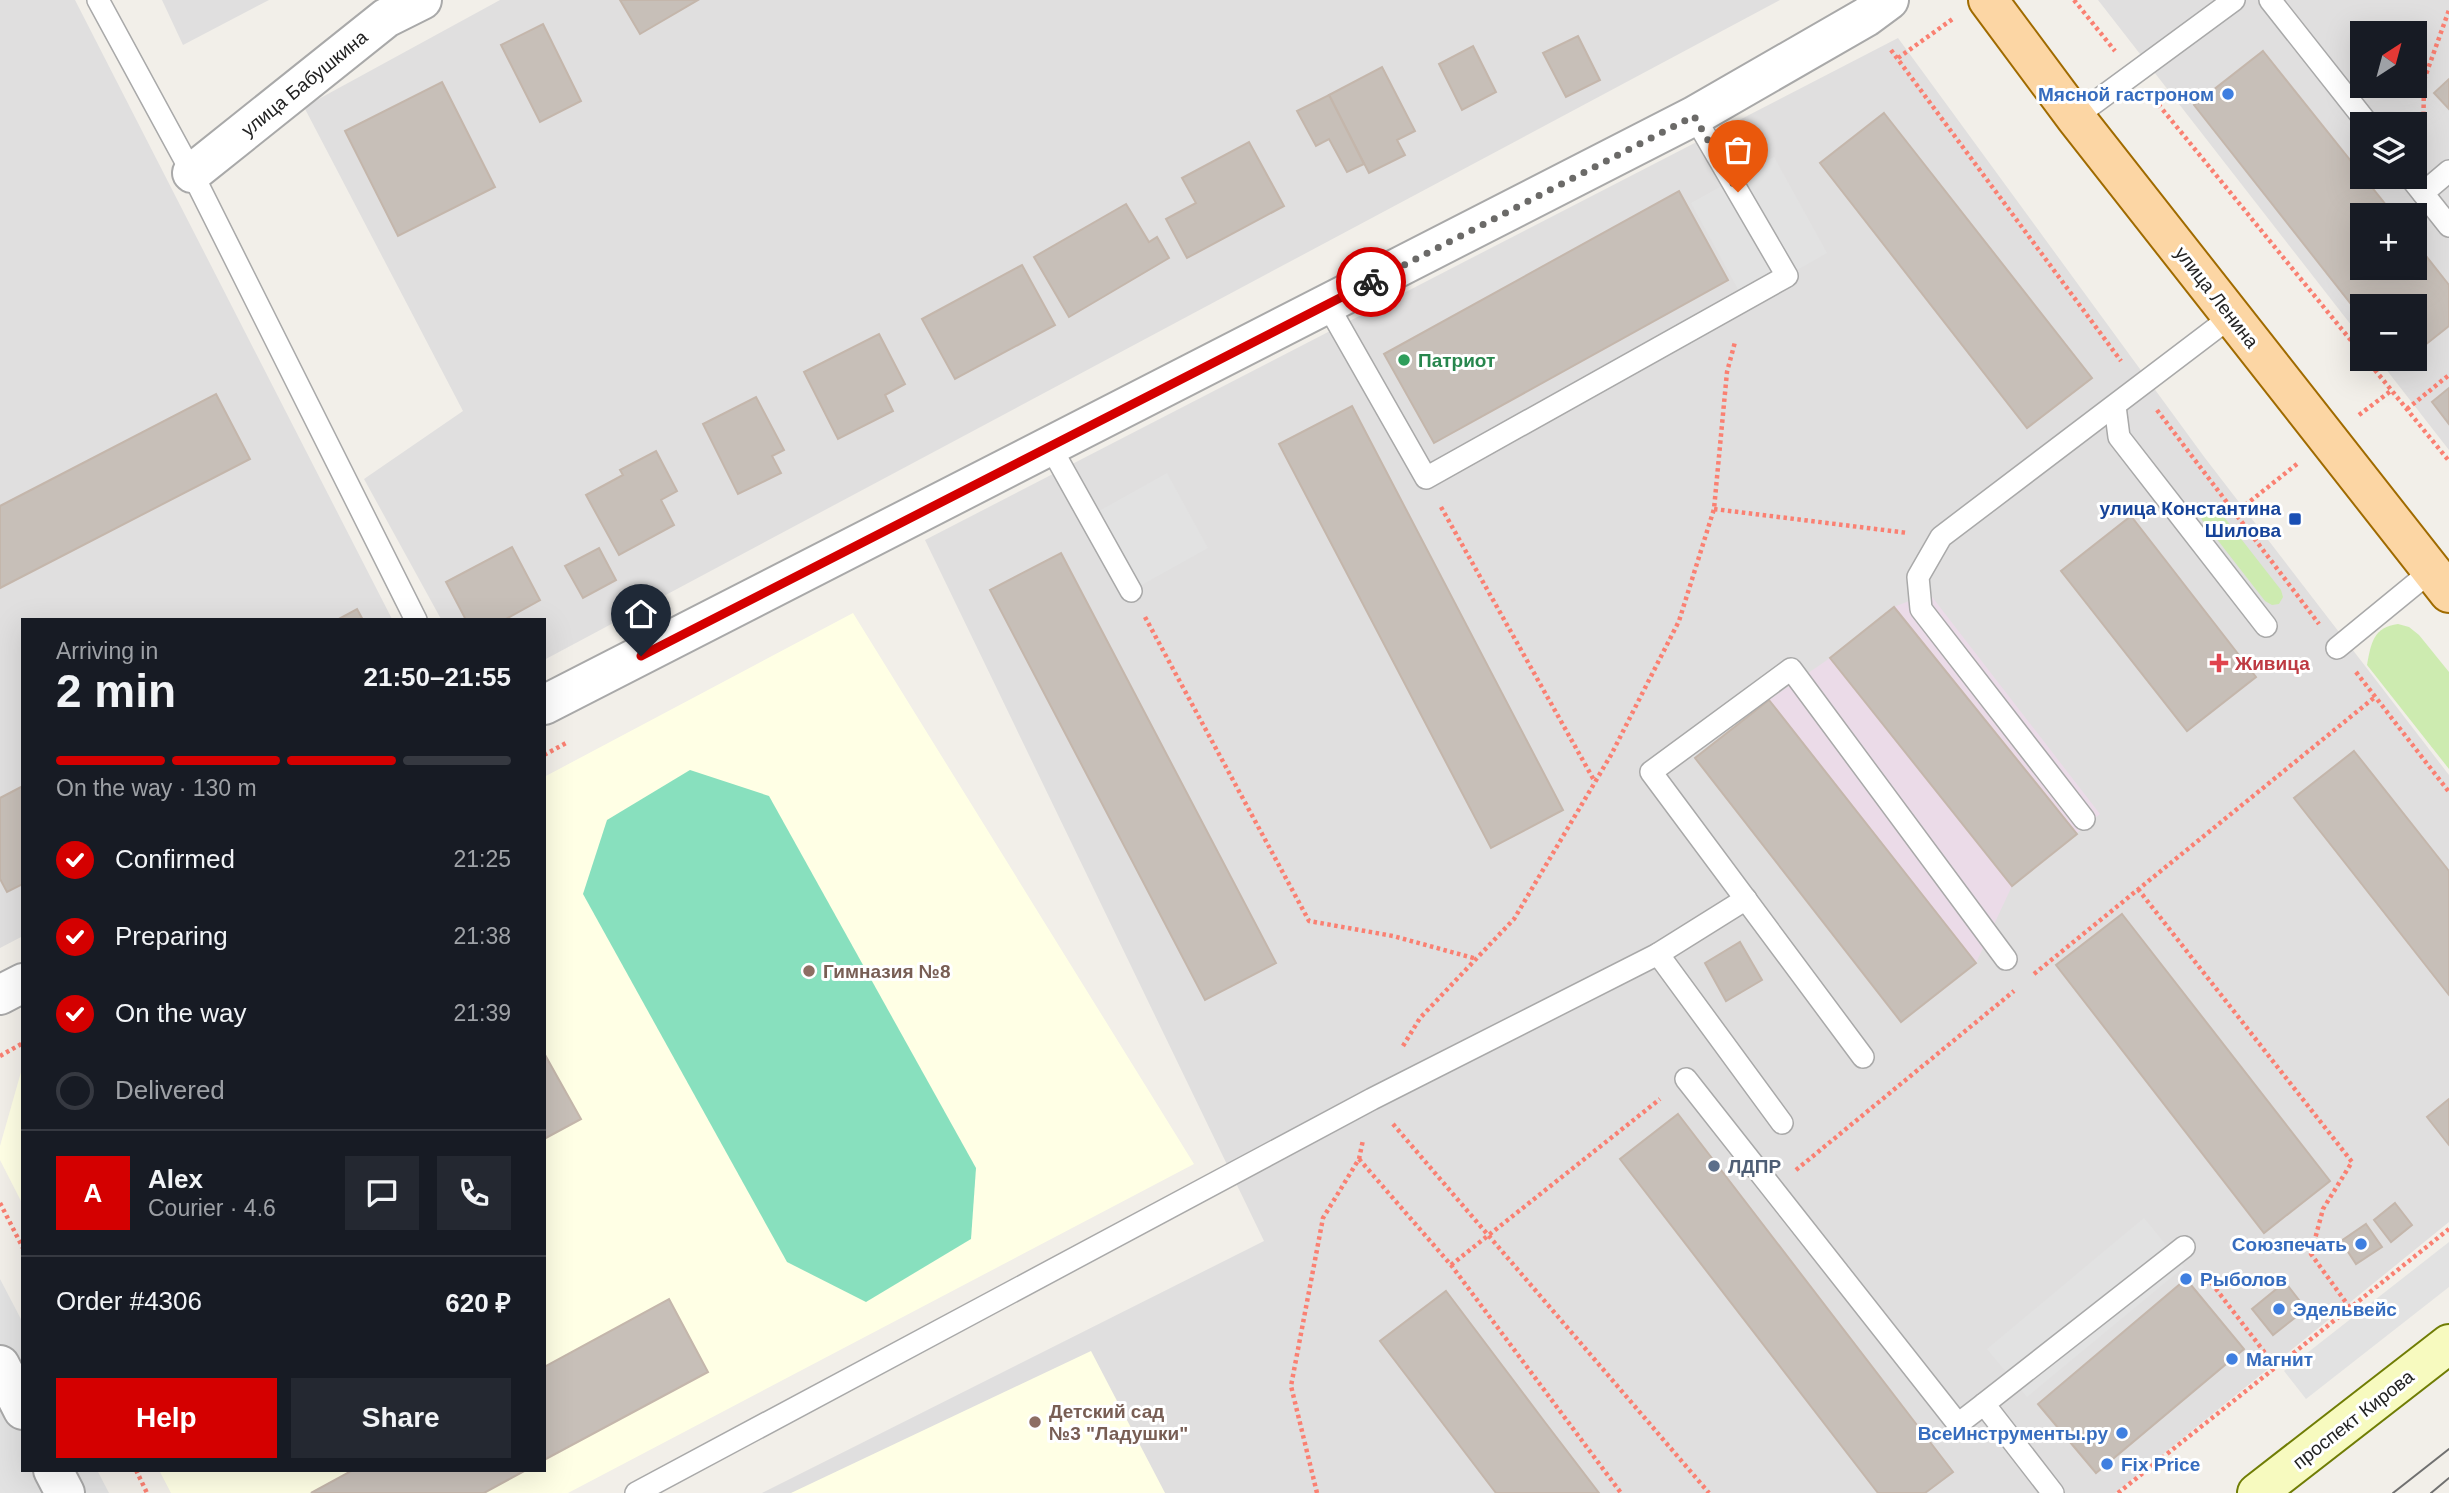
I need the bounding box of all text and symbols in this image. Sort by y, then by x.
north arrow [2350,21,2427,98]
map controls [2350,21,2427,371]
street label: улица Бабушкина [237,26,372,141]
place label: Мясной гастроном [2038,84,2214,105]
marker: Мясной гастроном [2220,86,2236,102]
button: layers [2350,112,2427,189]
pin [1708,120,1768,192]
icon: bag [1719,131,1757,169]
button: + [2350,203,2427,280]
street label: улица Ленина [2171,242,2263,352]
courier [1336,247,1406,317]
icon: bike [1352,263,1390,301]
button: − [2350,294,2427,371]
place label: Патриот [1418,350,1495,371]
marker: Патриот [1396,352,1412,368]
place label: улица Константина Шилова [2100,498,2281,541]
marker: улица Константина Шилова [2287,511,2303,527]
pin [611,584,671,656]
icon: home [622,595,660,633]
text: Arriving in [56,638,158,664]
marker: Живица [2209,653,2229,673]
place label: Живица [2234,653,2310,674]
text: 21:50–21:55 [364,662,511,692]
text: 2 min [56,665,176,717]
text: On the way · 130 m [56,775,257,801]
icon: check [56,841,94,879]
text: Confirmed [115,844,235,874]
text: 21:25 [453,846,511,872]
icon: check [56,918,94,956]
text: Preparing [115,921,228,951]
text: 21:38 [453,923,511,949]
place label: Гимназия №8 [823,961,951,982]
marker: Гимназия №8 [801,963,817,979]
icon: check [56,995,94,1033]
text: On the way [115,998,247,1028]
text: 21:39 [453,1000,511,1026]
text: Delivered [115,1075,225,1105]
button: chat [345,1156,419,1230]
button: phone [437,1156,511,1230]
place label: ЛДПР [1728,1156,1782,1177]
marker: ЛДПР [1706,1158,1722,1174]
text: Alex [148,1164,203,1194]
text: A [84,1178,102,1208]
text: Courier · 4.6 [148,1195,276,1221]
place label: Союзпечать [2232,1234,2347,1255]
marker: Союзпечать [2353,1236,2369,1252]
place label: Рыболов [2200,1269,2287,1290]
marker: Рыболов [2178,1271,2194,1287]
text: Order #4306 [56,1286,202,1316]
text: 620 ₽ [445,1288,511,1318]
place label: Эдельвейс [2293,1299,2397,1320]
marker: Эдельвейс [2271,1301,2287,1317]
place label: Магнит [2246,1349,2313,1370]
marker: Магнит [2224,1351,2240,1367]
street label: проспект Кирова [2289,1365,2418,1473]
button: Help [56,1378,277,1458]
button: Share [291,1378,511,1458]
place label: Детский сад №3 "Ладушки" [1049,1401,1188,1444]
marker: Детский сад №3 "Ладушки" [1027,1414,1043,1430]
place label: ВсеИнструменты.ру [1918,1423,2108,1444]
marker: ВсеИнструменты.ру [2114,1425,2130,1441]
place label: Fix Price [2121,1454,2200,1475]
marker: Fix Price [2099,1456,2115,1472]

